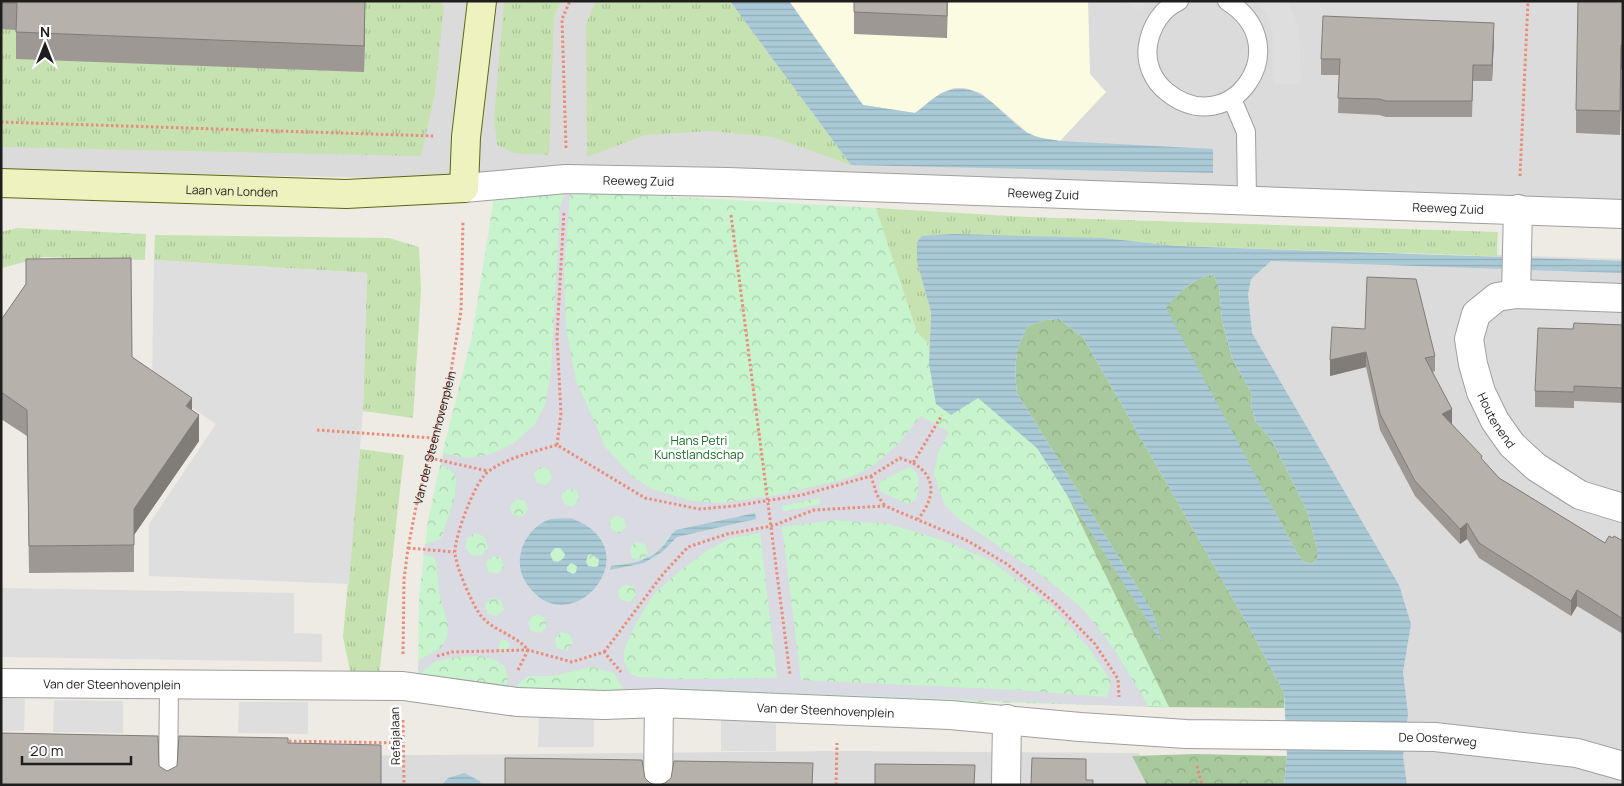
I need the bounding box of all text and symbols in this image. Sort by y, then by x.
north arrow [20,20,70,70]
text: N [40,22,50,41]
street label: Reeweg Zuid [603,171,674,190]
street label: Laan van Londen [185,180,278,200]
street label: Reeweg Zuid [1007,184,1079,203]
street label: Reeweg Zuid [1412,198,1484,218]
street label: Van der Steenhovenplein [409,369,459,506]
street label: Houtenend [1474,389,1520,451]
park label: Hans Petri Kunstlandschap [654,432,744,463]
street label: Van der Steenhovenplein [43,675,181,693]
street label: Van der Steenhovenplein [757,699,895,721]
street label: Refajalaan [386,707,404,765]
street label: De Oosterweg [1398,728,1478,750]
scale bar [22,734,131,766]
text: 20 m [30,740,63,761]

